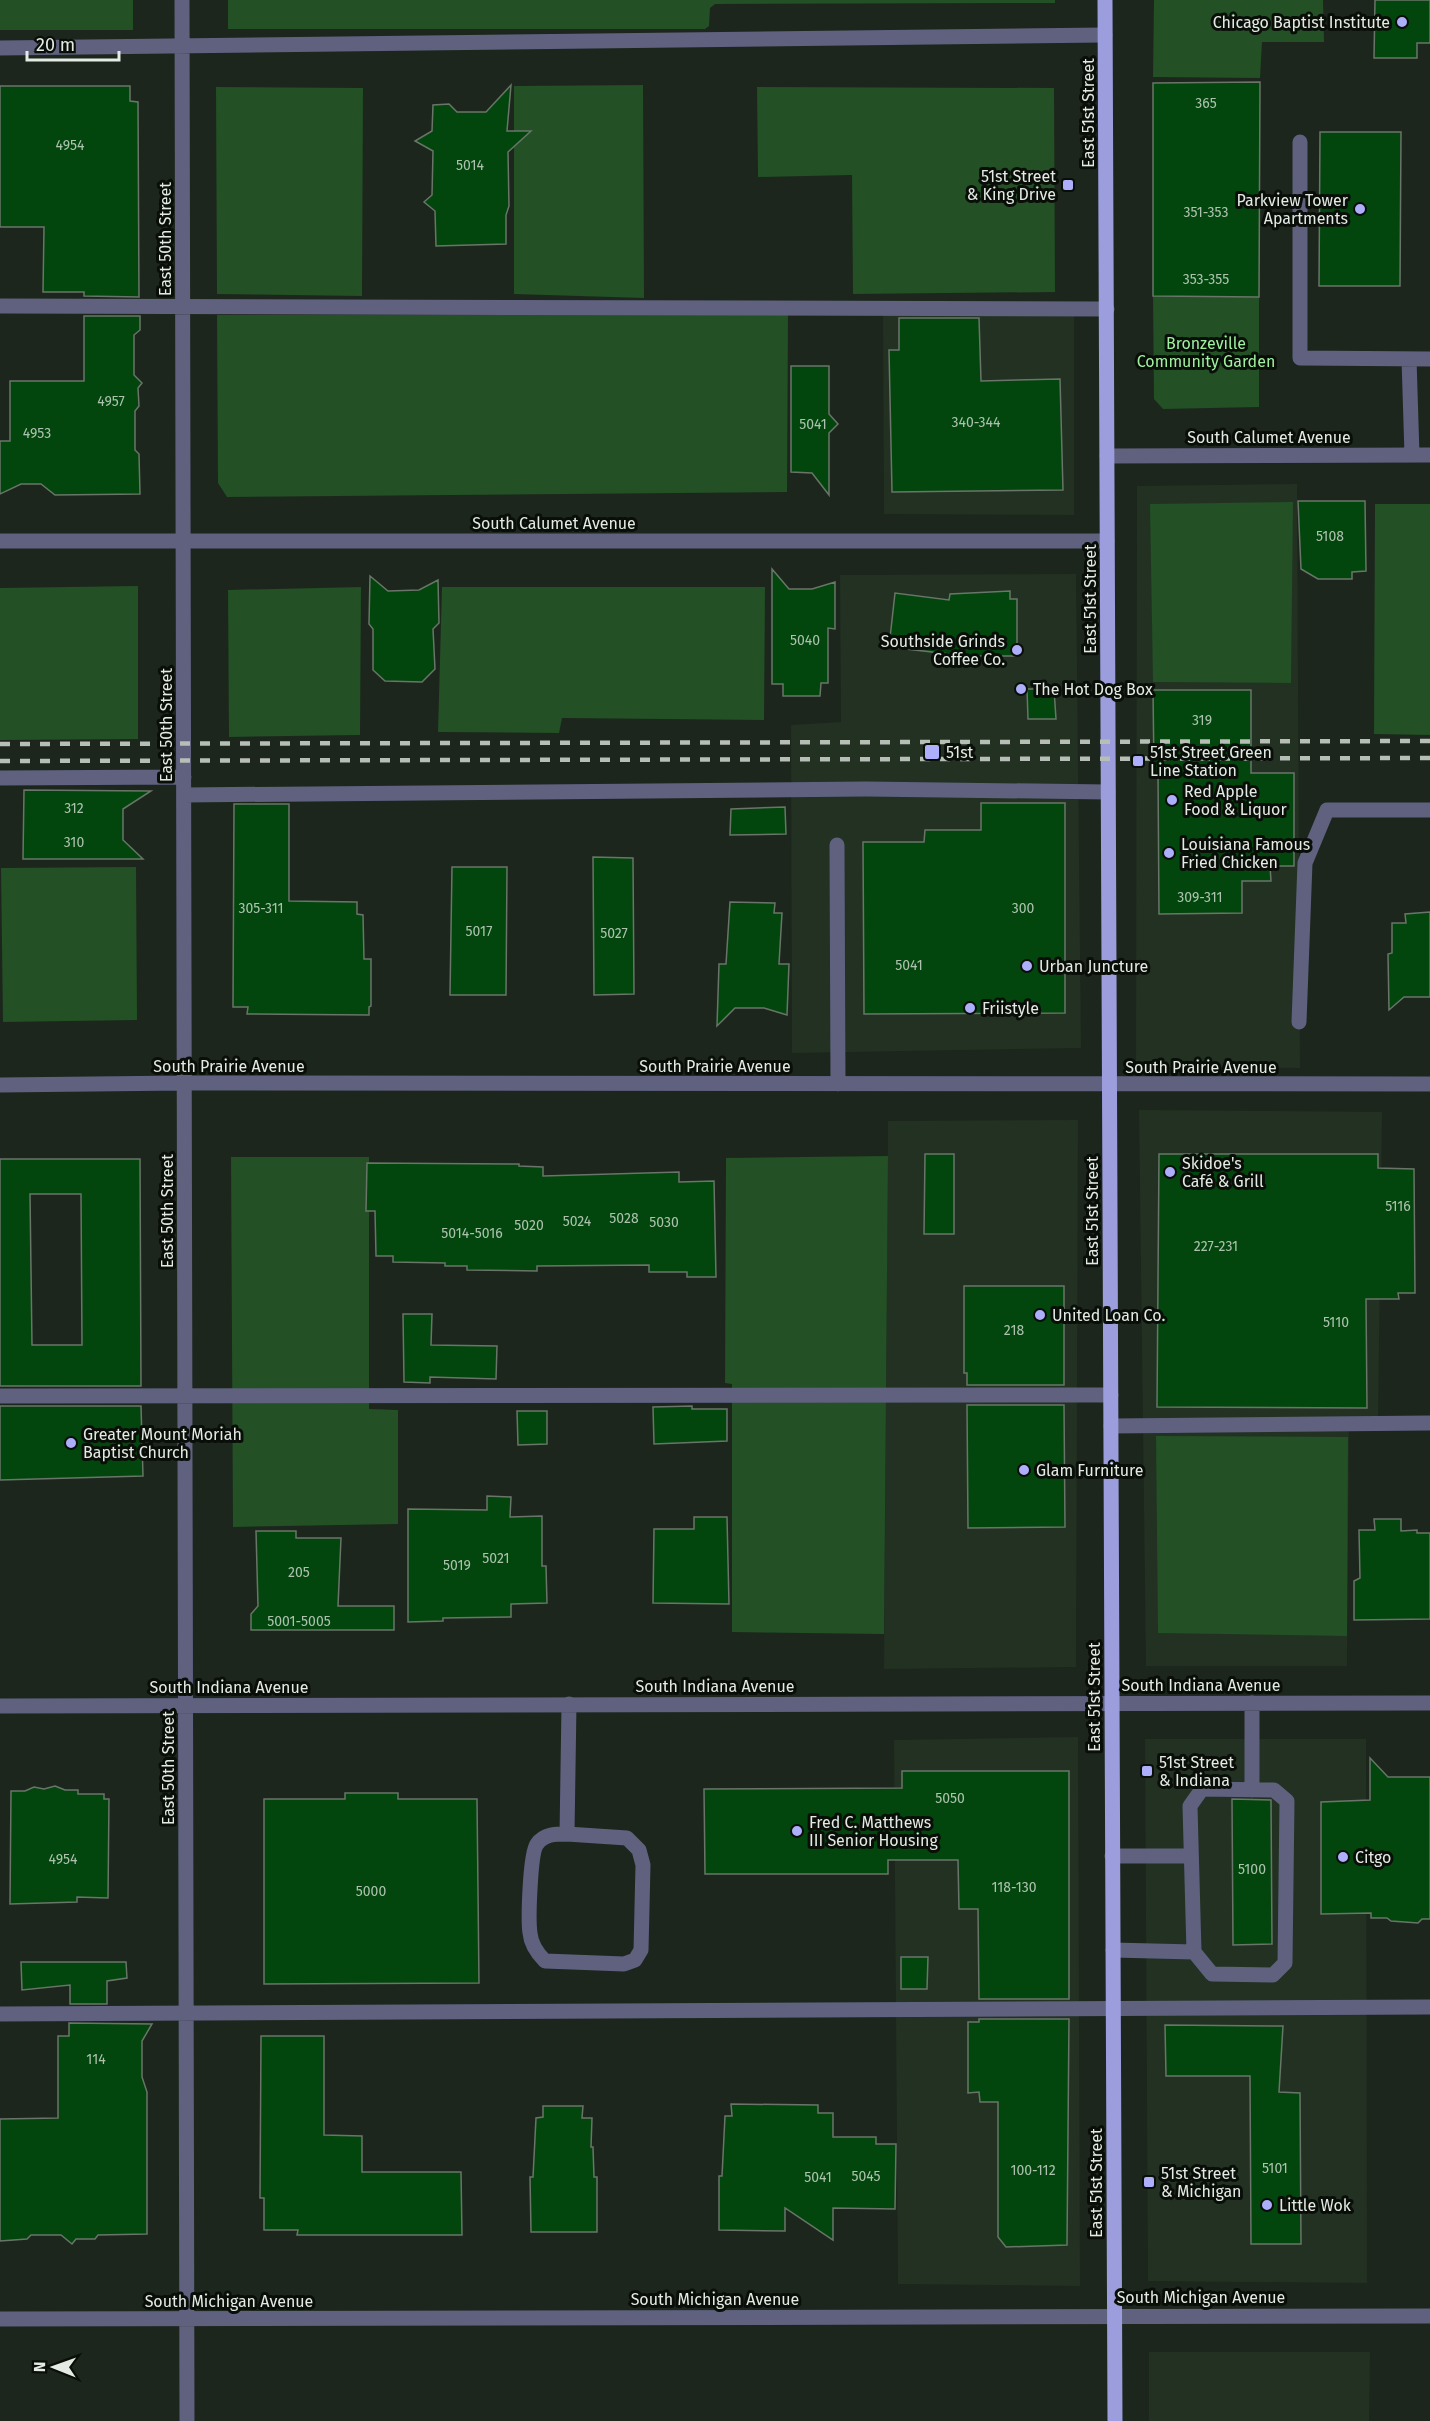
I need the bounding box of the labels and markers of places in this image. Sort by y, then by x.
place label: Chicago Baptist Institute [1213,13,1390,32]
marker: Chicago Baptist Institute [1395,15,1409,29]
place label: 51st Street & King Drive [967,167,1056,204]
marker: 51st Street & King Drive [1061,178,1075,192]
place label: Parkview Tower Apartments [1237,191,1349,228]
marker: Parkview Tower Apartments [1353,202,1367,216]
place label: Southside Grinds Coffee Co. [881,632,1005,669]
marker: Southside Grinds Coffee Co. [1010,643,1024,657]
place label: The Hot Dog Box [1033,680,1153,699]
marker: The Hot Dog Box [1014,682,1028,696]
marker: 51st [923,743,941,761]
place label: 51st [946,743,974,762]
place label: 51st Street Green Line Station [1150,743,1272,780]
marker: 51st Street Green Line Station [1131,754,1145,768]
place label: Red Apple Food & Liquor [1184,782,1287,819]
marker: Red Apple Food & Liquor [1165,793,1179,807]
place label: Louisiana Famous Fried Chicken [1181,835,1310,872]
marker: Louisiana Famous Fried Chicken [1162,846,1176,860]
place label: Urban Juncture [1039,957,1148,976]
marker: Urban Juncture [1020,959,1034,973]
place label: Friistyle [982,999,1039,1018]
marker: Friistyle [963,1001,977,1015]
place label: Skidoe's Café & Grill [1182,1154,1264,1191]
marker: Skidoe's Café & Grill [1163,1165,1177,1179]
place label: United Loan Co. [1052,1306,1165,1325]
marker: United Loan Co. [1033,1308,1047,1322]
place label: Greater Mount Moriah Baptist Church [83,1425,242,1462]
marker: Greater Mount Moriah Baptist Church [64,1436,78,1450]
place label: Glam Furniture [1036,1461,1144,1480]
marker: Glam Furniture [1017,1463,1031,1477]
place label: 51st Street & Indiana [1159,1753,1234,1790]
marker: 51st Street & Indiana [1140,1764,1154,1778]
place label: Fred C. Matthews III Senior Housing [809,1813,938,1850]
marker: Fred C. Matthews III Senior Housing [790,1824,804,1838]
place label: Citgo [1355,1848,1391,1867]
marker: Citgo [1336,1850,1350,1864]
place label: 51st Street & Michigan [1161,2164,1242,2201]
marker: 51st Street & Michigan [1142,2175,1156,2189]
place label: Little Wok [1279,2196,1352,2215]
marker: Little Wok [1260,2198,1274,2212]

